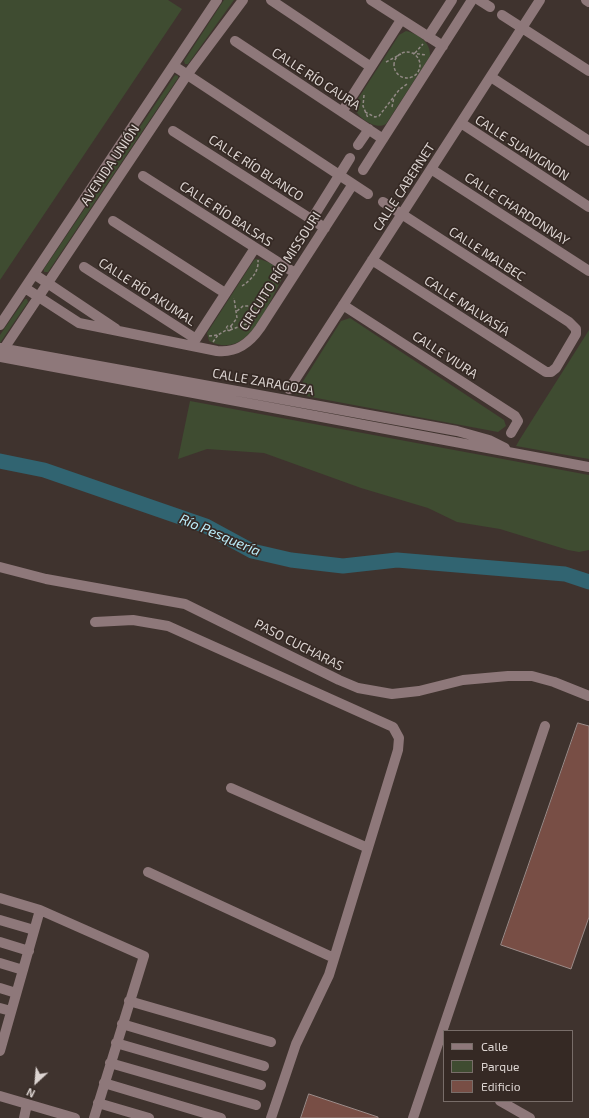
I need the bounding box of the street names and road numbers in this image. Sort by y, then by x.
street label: CALLE RÍO CAURA [269,45,363,113]
street label: CALLE SUAVIGNON [472,112,572,184]
street label: AVENIDA UNIÓN [77,122,143,208]
street label: CALLE RÍO BLANCO [206,132,306,204]
street label: CALLE CABERNET [370,140,438,234]
street label: CALLE CHARDONNAY [462,169,572,249]
street label: CALLE RÍO BALSAS [177,178,275,250]
street label: CIRCUITO RÍO MISSOURI [236,209,324,333]
street label: CALLE MALBEC [446,224,528,284]
street label: CALLE RÍO AKUMAL [96,255,198,329]
street label: CALLE MALVASÍA [421,273,513,339]
street label: CALLE VIURA [409,328,481,382]
street label: CALLE ZARAGOZA [211,365,315,399]
street label: PASO CUCHARAS [252,616,346,674]

